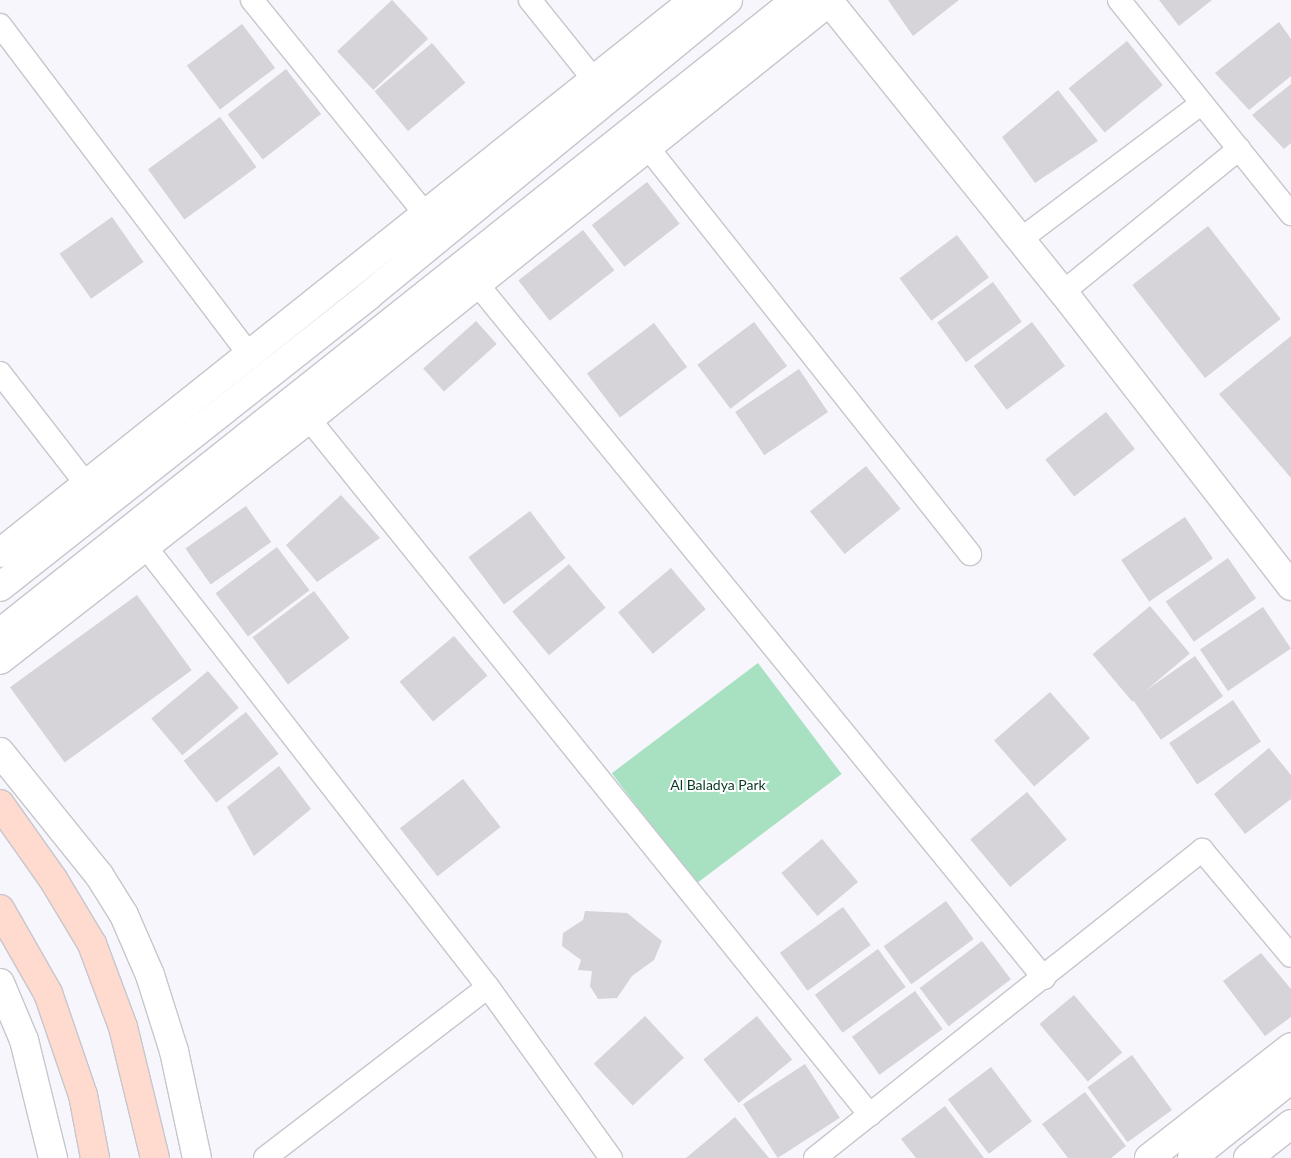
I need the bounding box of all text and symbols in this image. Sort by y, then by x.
park label: Al Baladya Park [670,777,766,793]

